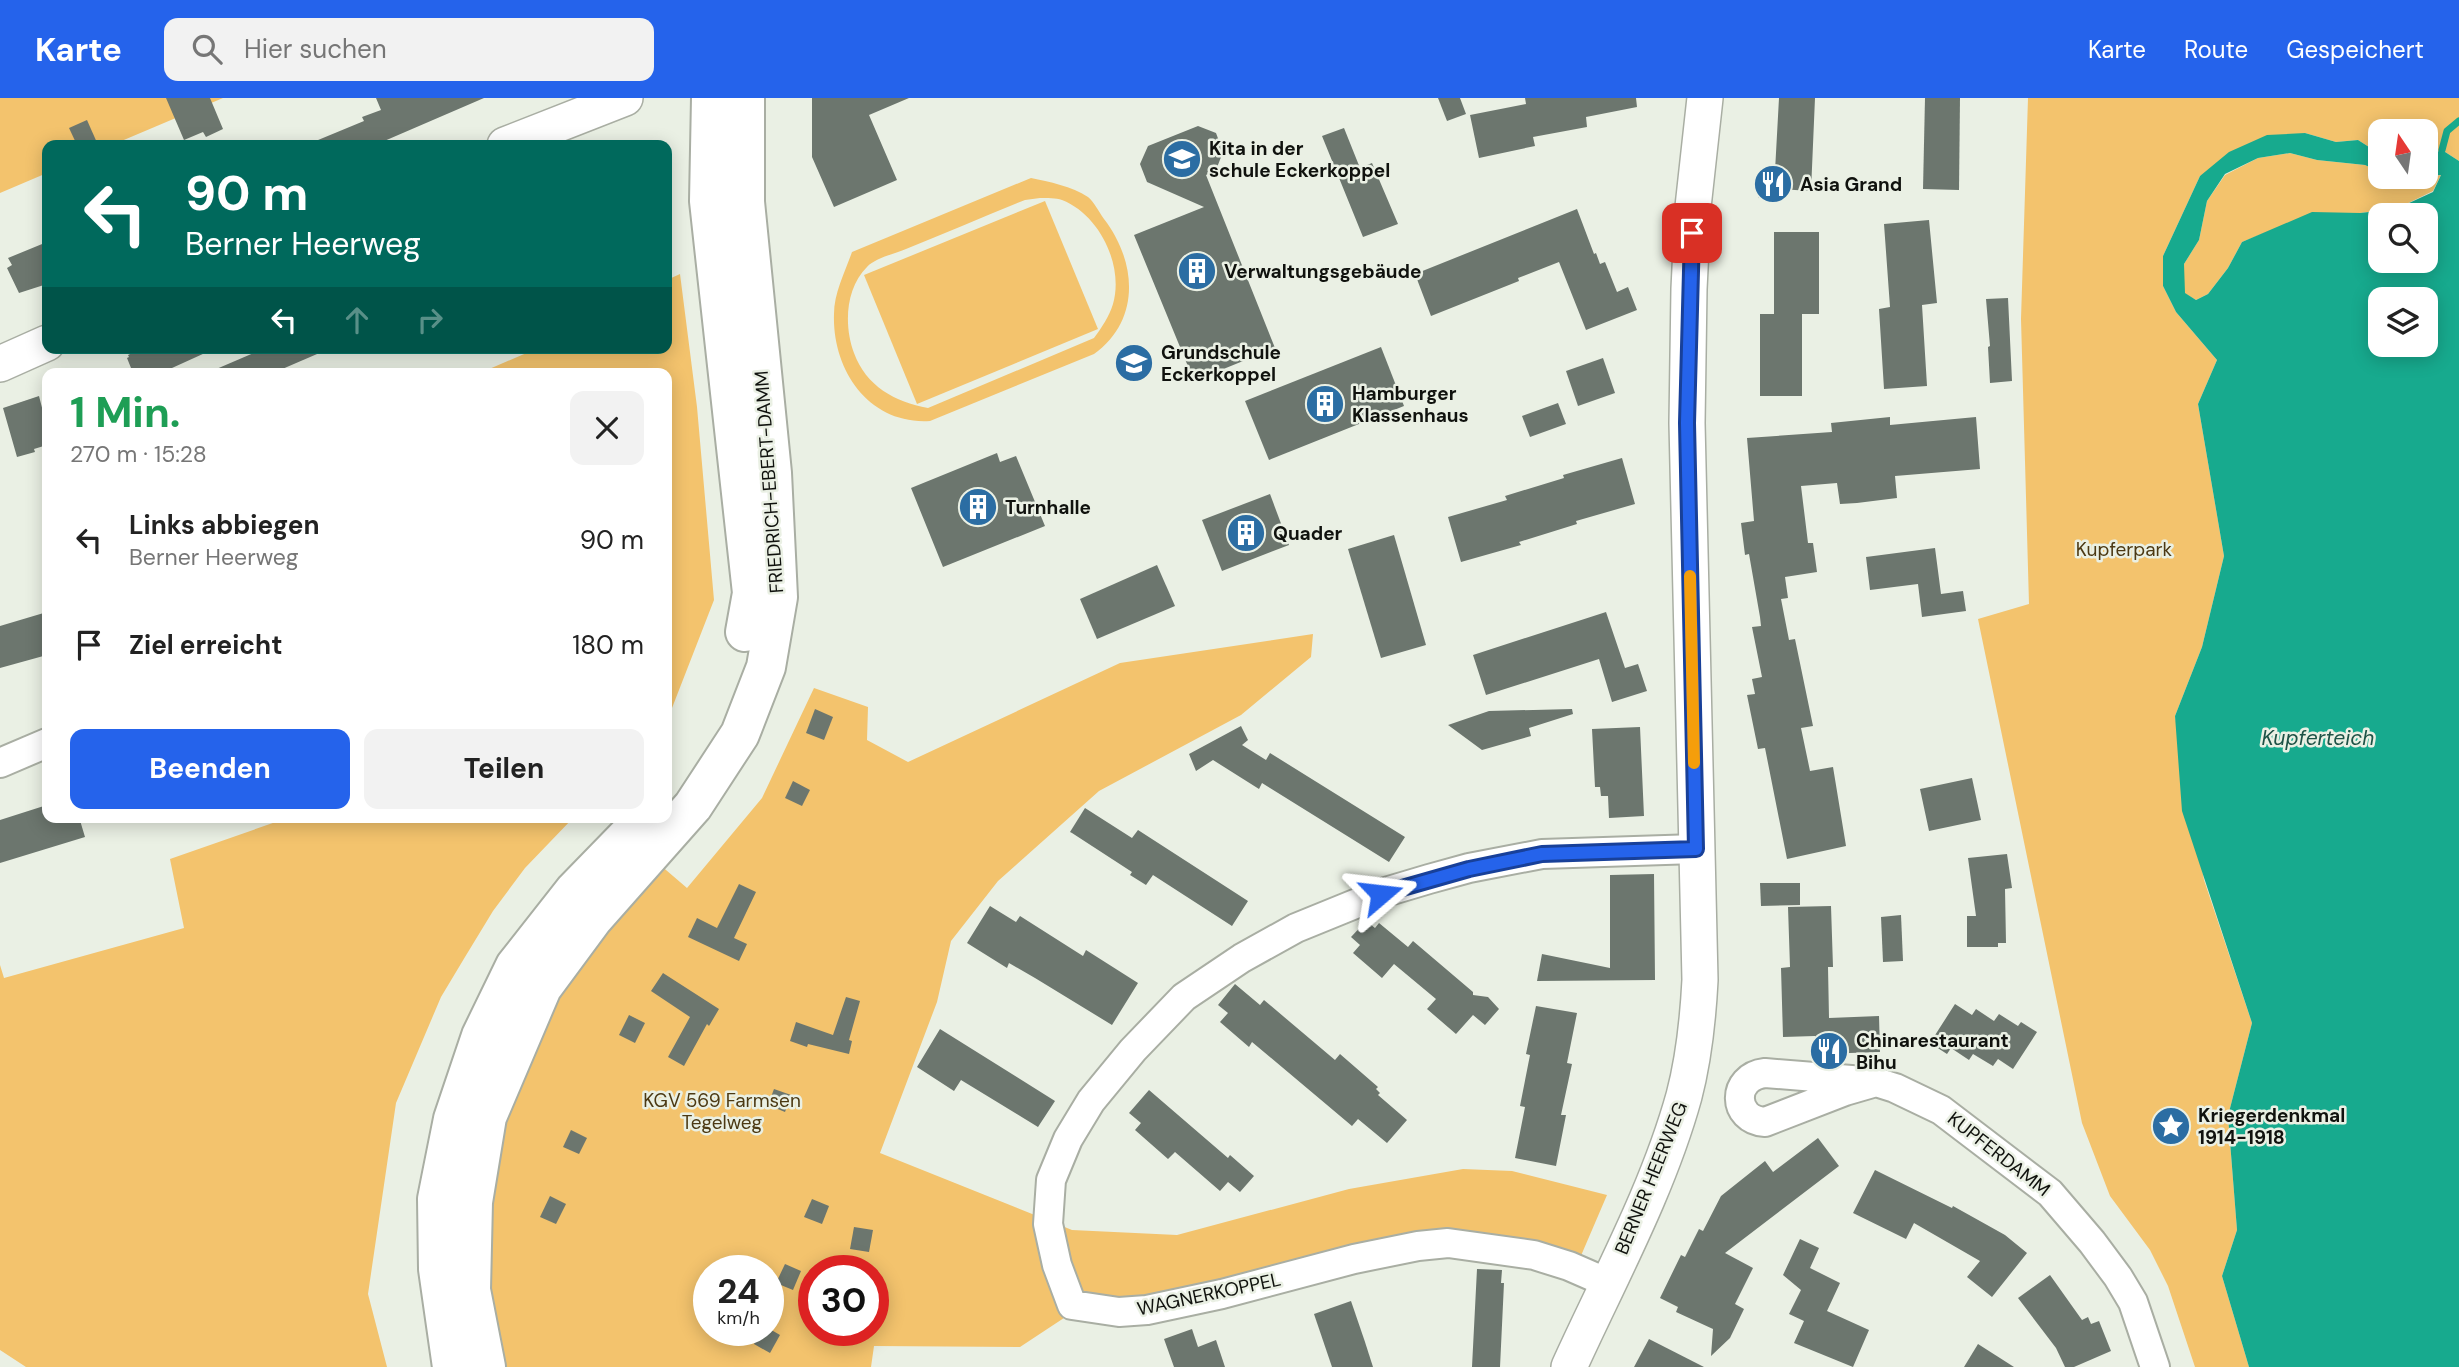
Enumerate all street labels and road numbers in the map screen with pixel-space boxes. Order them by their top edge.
street label: FRIEDRICH-EBERT-DAMM [749,370,789,594]
street label: BERNER HEERWEG [1609,1098,1693,1258]
street label: KUPFERDAMM [1943,1106,2055,1202]
street label: WAGNERKOPPEL [1135,1267,1283,1321]

